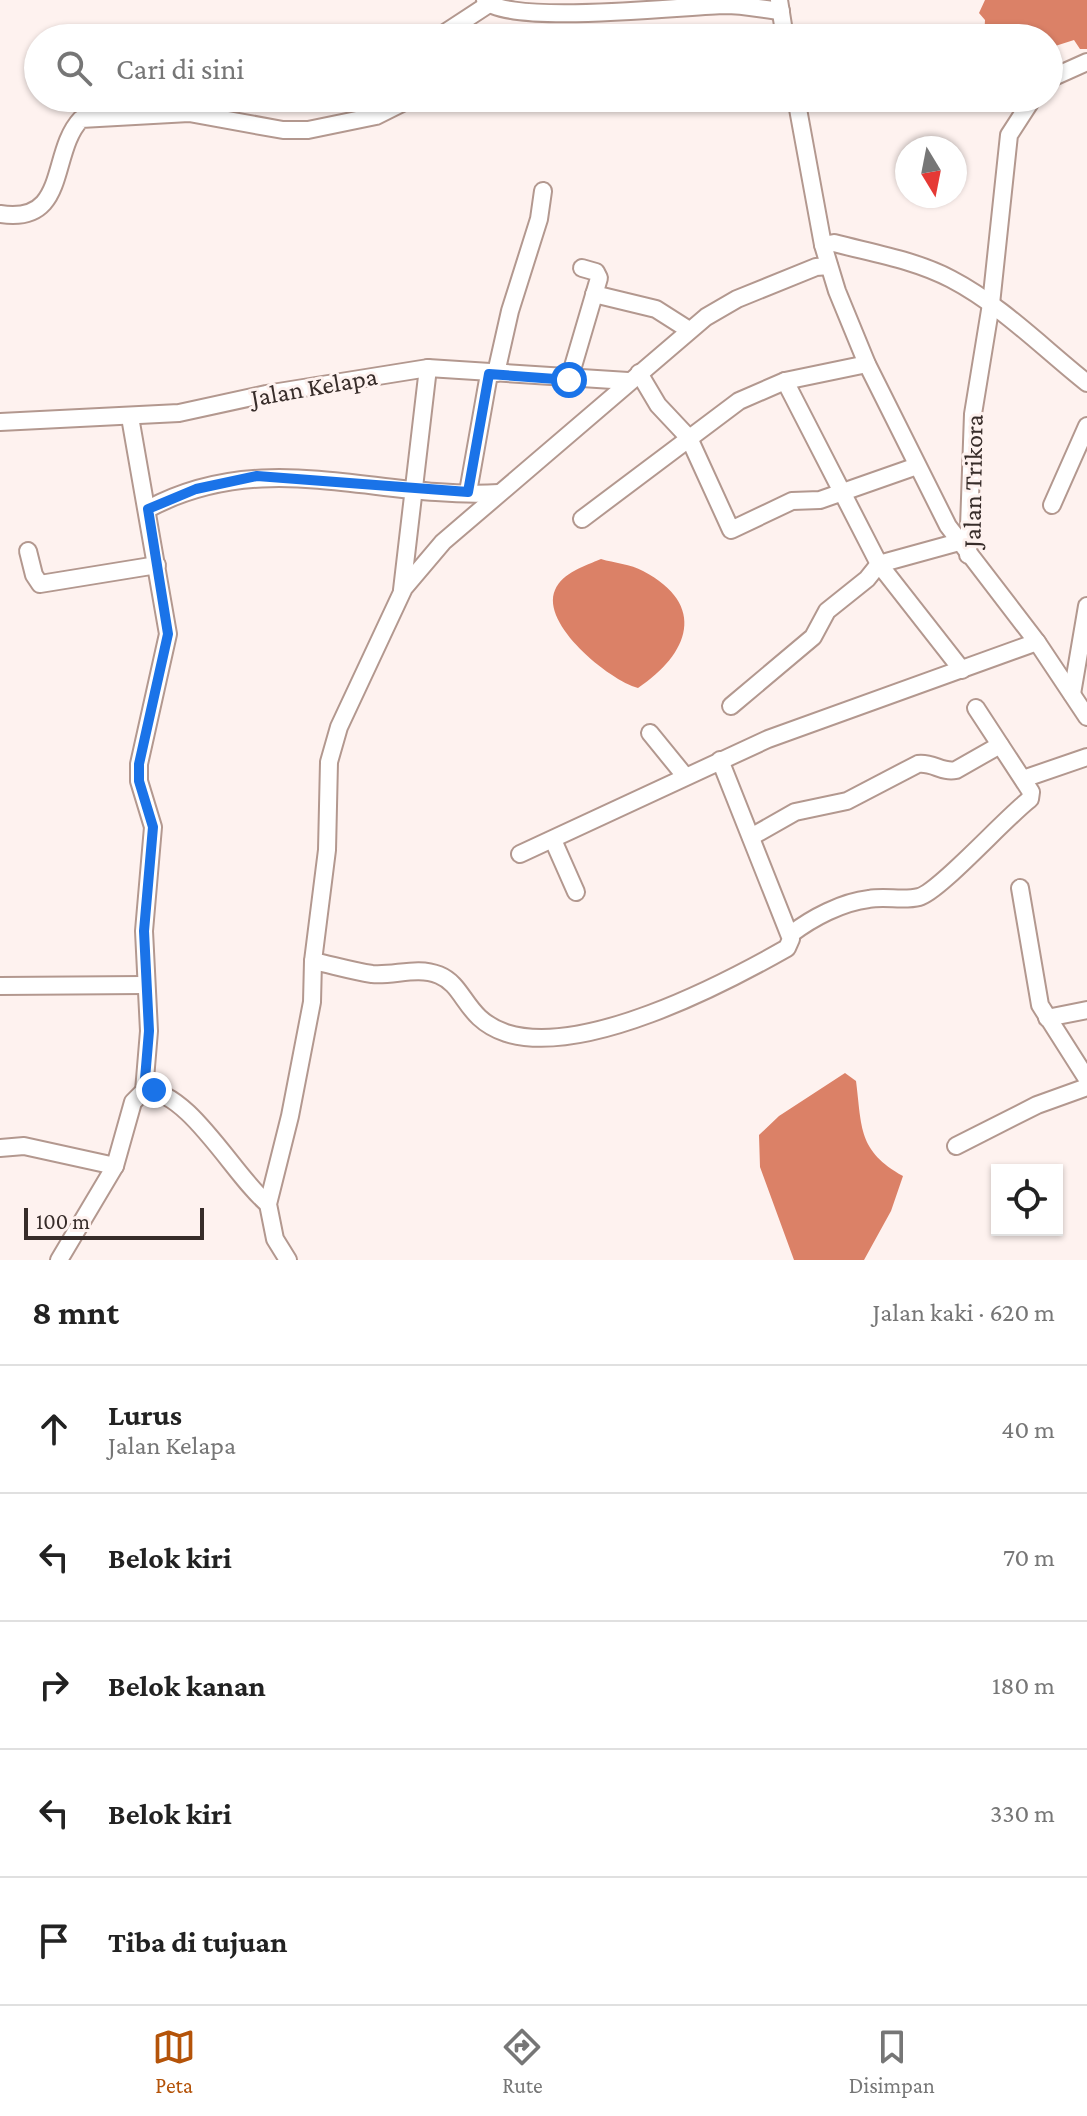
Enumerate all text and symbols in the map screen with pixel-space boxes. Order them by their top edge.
search box [24,24,1063,112]
icon: search [52,46,96,90]
text: Cari di sini [116,52,244,85]
north arrow [895,136,967,208]
street label: Jalan Kelapa [246,362,380,413]
route start [551,362,587,398]
street label: Jalan Trikora [957,414,989,550]
route end [136,1072,172,1108]
map controls [991,1164,1063,1236]
button: locate [991,1164,1063,1236]
scale bar [24,1204,204,1240]
text: 100 m [36,1209,90,1234]
text: 8 mnt [32,1294,119,1331]
text: Jalan kaki · 620 m [872,1298,1055,1327]
text: Lurus [108,1398,182,1431]
icon: ahead [32,1407,76,1451]
text: 40 m [1001,1415,1055,1444]
text: Jalan Kelapa [108,1431,236,1460]
icon: left [32,1535,76,1579]
text: Belok kiri [108,1541,232,1574]
text: 70 m [1003,1543,1055,1572]
icon: right [32,1663,76,1707]
text: Belok kanan [108,1669,266,1702]
text: 180 m [992,1671,1055,1700]
icon: left [32,1791,76,1835]
text: Belok kiri [108,1797,232,1830]
text: 330 m [990,1799,1055,1828]
icon: arrive [32,1919,76,1963]
text: Tiba di tujuan [108,1925,287,1958]
tab: Peta [152,2025,196,2098]
tab: Rute [500,2025,544,2098]
tab: Disimpan [849,2025,935,2098]

